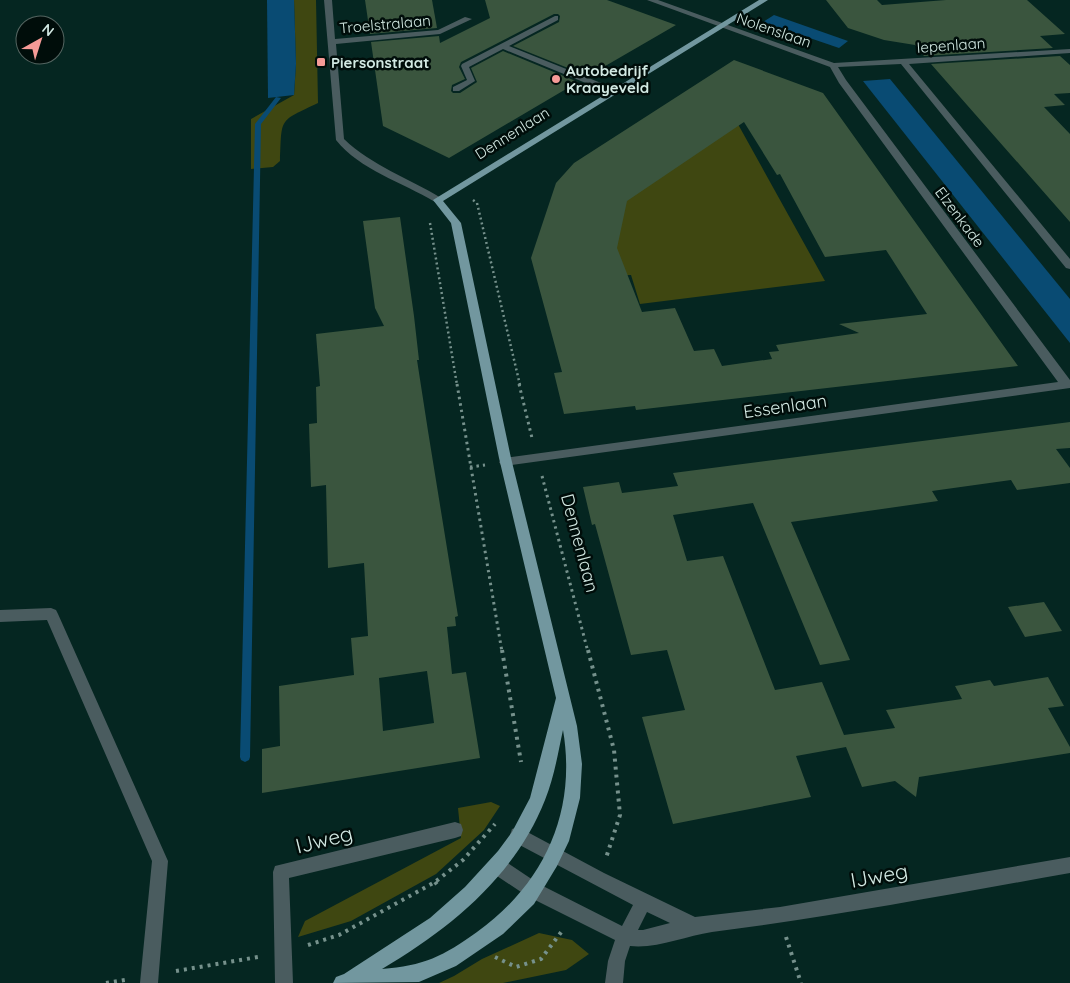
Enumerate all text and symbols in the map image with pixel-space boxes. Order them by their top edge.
street label: Nolenslaan [734,8,814,52]
street label: Troelstralaan [338,11,432,37]
north arrow [15,15,65,65]
text: N [39,20,58,40]
street label: Iepenlaan [916,33,986,57]
place label: Piersonstraat [331,53,429,72]
marker: Piersonstraat [315,56,327,68]
place label: Autobedrijf Kraayeveld [566,61,649,97]
marker: Autobedrijf Kraayeveld [550,73,562,85]
street label: Dennenlaan [471,103,553,163]
street label: Elzenkade [931,183,989,251]
street label: Essenlaan [742,389,828,423]
street label: Dennenlaan [556,491,604,595]
street label: IJweg [293,819,355,859]
street label: IJweg [848,857,910,893]

